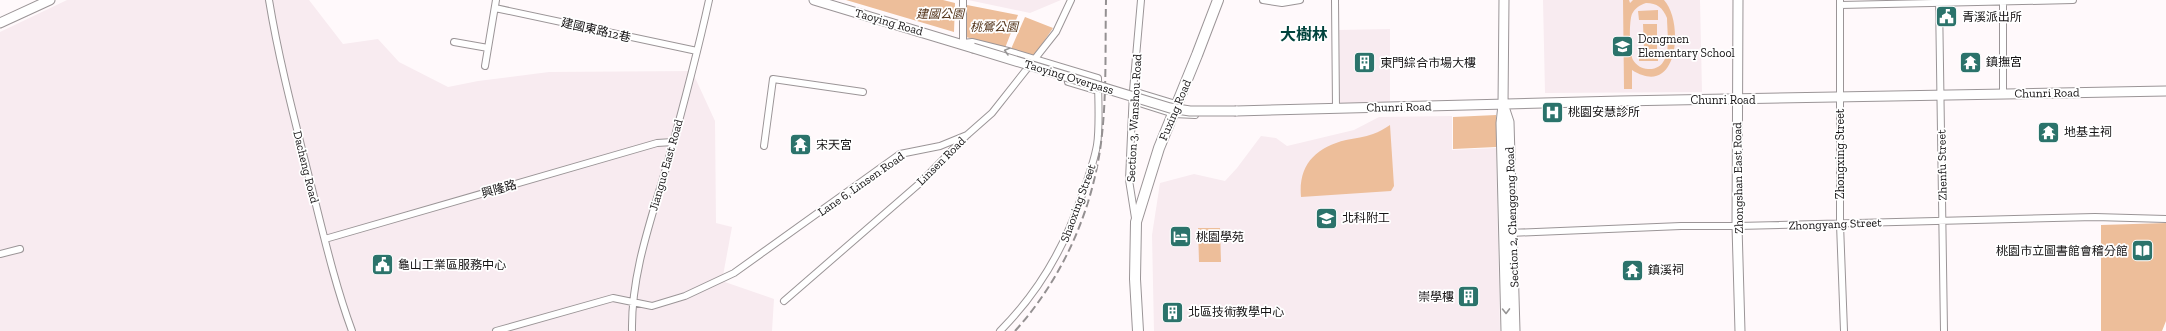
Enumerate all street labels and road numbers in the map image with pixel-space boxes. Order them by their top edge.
street label: Taoying Road [853,6,925,39]
street label: 建國東路12巷 [560,15,632,45]
street label: Section 3, Wanshou Road [1124,53,1144,183]
street label: Taoying Overpass [1023,57,1115,97]
street label: Fuxing Road [1156,77,1194,143]
street label: Chunri Road [2014,85,2080,101]
street label: Chunri Road [1690,93,1756,107]
street label: Chunri Road [1366,99,1432,115]
street label: Zhongxing Street [1833,108,1847,199]
street label: Jianguo East Road [646,117,686,212]
street label: Zhongshan East Road [1730,122,1746,234]
street label: Dacheng Road [290,129,322,205]
street label: Zhenfu Street [1934,129,1950,201]
street label: Linsen Road [914,133,969,188]
street label: Section 2, Chenggong Road [1503,146,1521,288]
street label: Lane 6, Linsen Road [815,149,907,219]
street label: Shaoxing Street [1057,161,1099,244]
street label: 興隆路 [480,177,518,201]
street label: Zhongyang Street [1788,215,1882,233]

